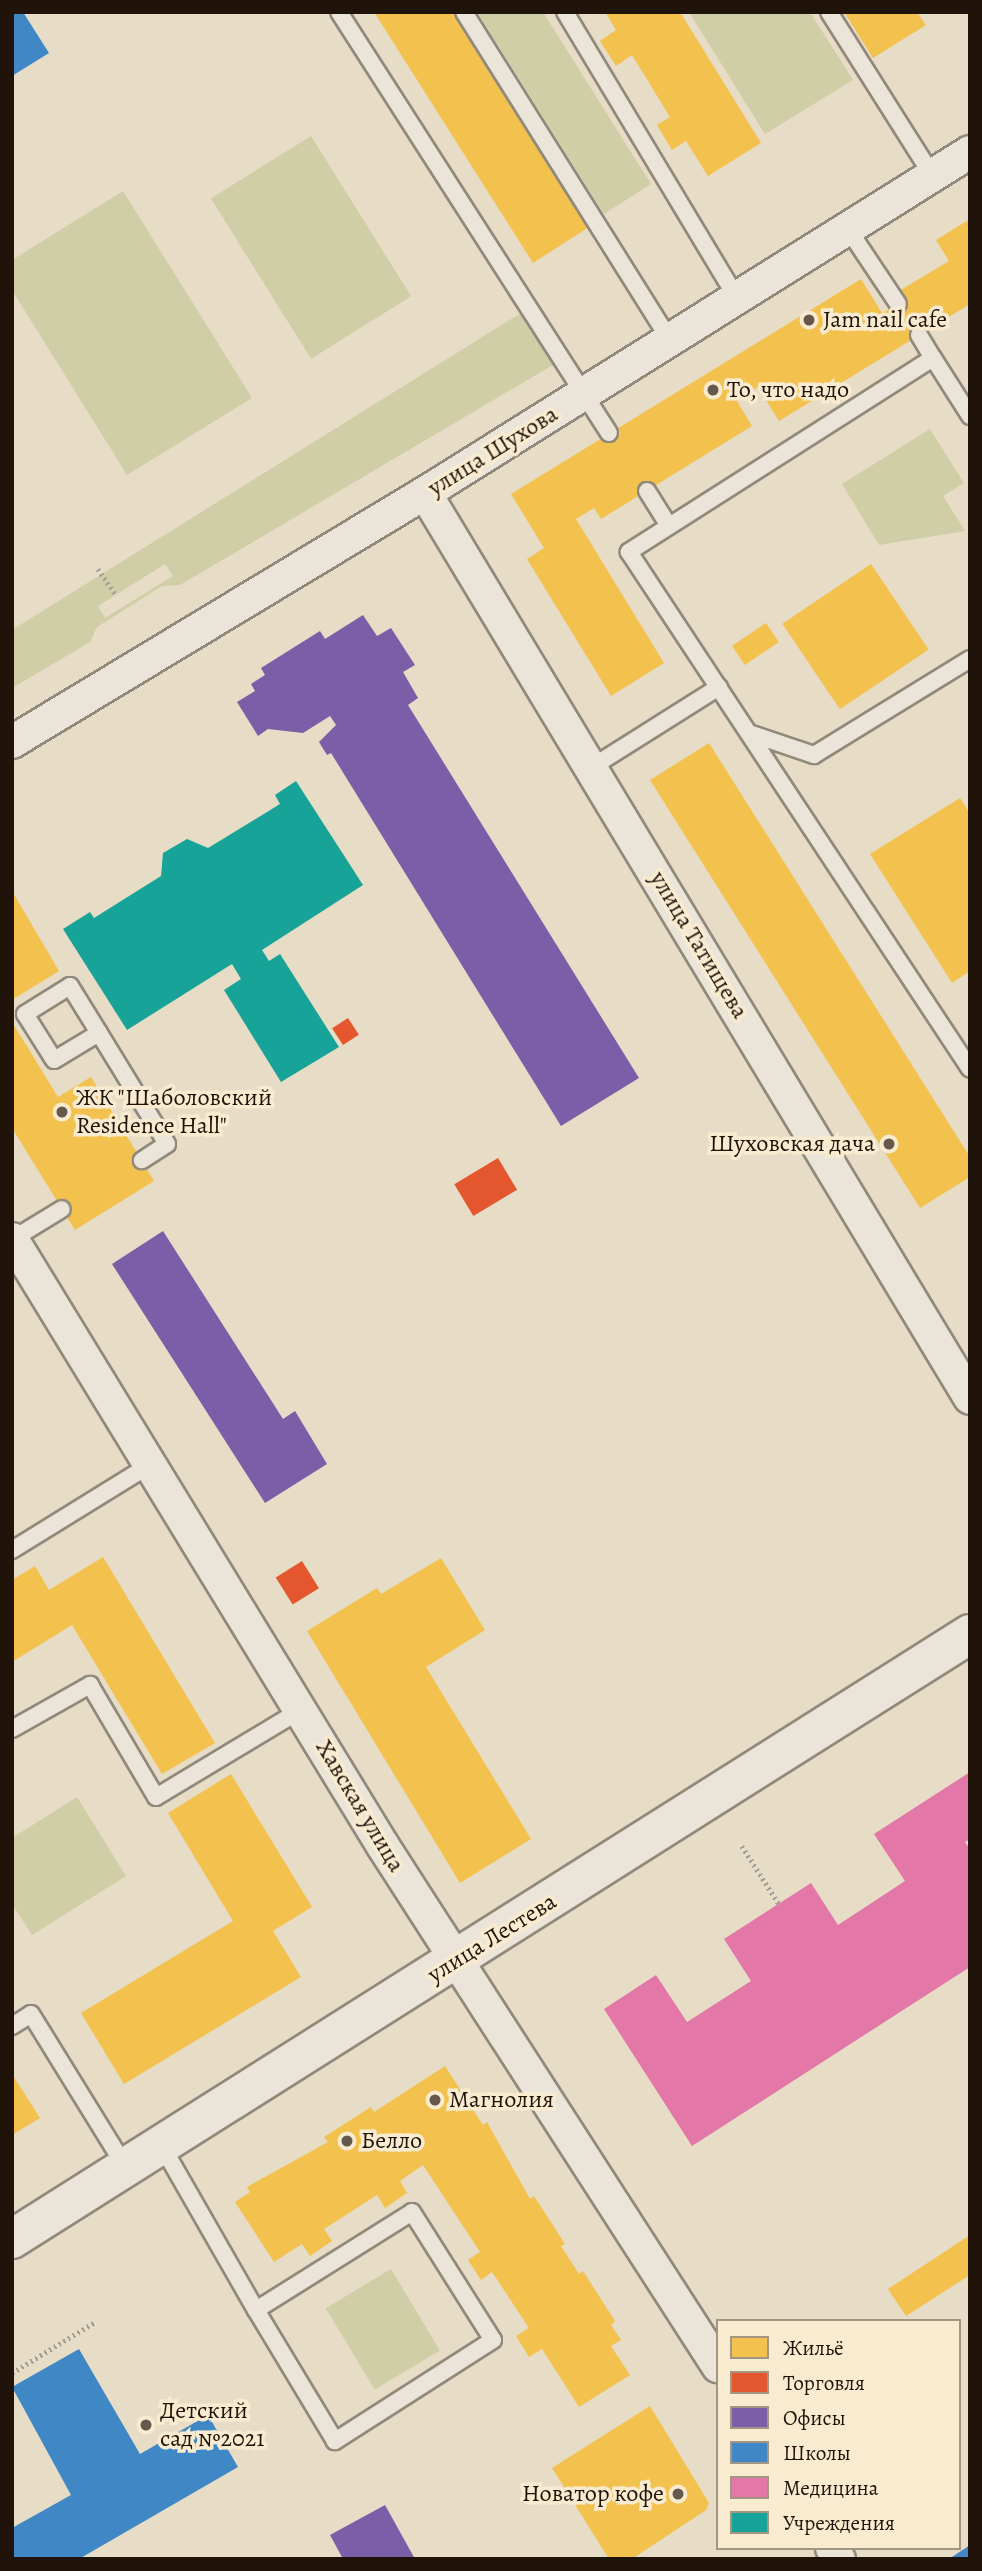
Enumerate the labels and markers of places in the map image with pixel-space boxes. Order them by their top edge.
place label: Jam nail cafe [823,306,947,334]
marker: Jam nail cafe [801,312,817,328]
place label: То, что надо [727,376,850,404]
marker: То, что надо [705,382,721,398]
place label: ЖК "Шаболовский Residence Hall" [76,1084,272,1140]
marker: ЖК "Шаболовский Residence Hall" [54,1104,70,1120]
place label: Шуховская дача [709,1130,875,1158]
marker: Шуховская дача [881,1136,897,1152]
place label: Магнолия [449,2086,554,2114]
marker: Магнолия [427,2092,443,2108]
place label: Белло [361,2127,422,2155]
marker: Белло [339,2133,355,2149]
place label: Детский сад №2021 [160,2397,264,2453]
marker: Детский сад №2021 [138,2417,154,2433]
place label: Новатор кофе [522,2480,664,2508]
marker: Новатор кофе [670,2486,686,2502]

